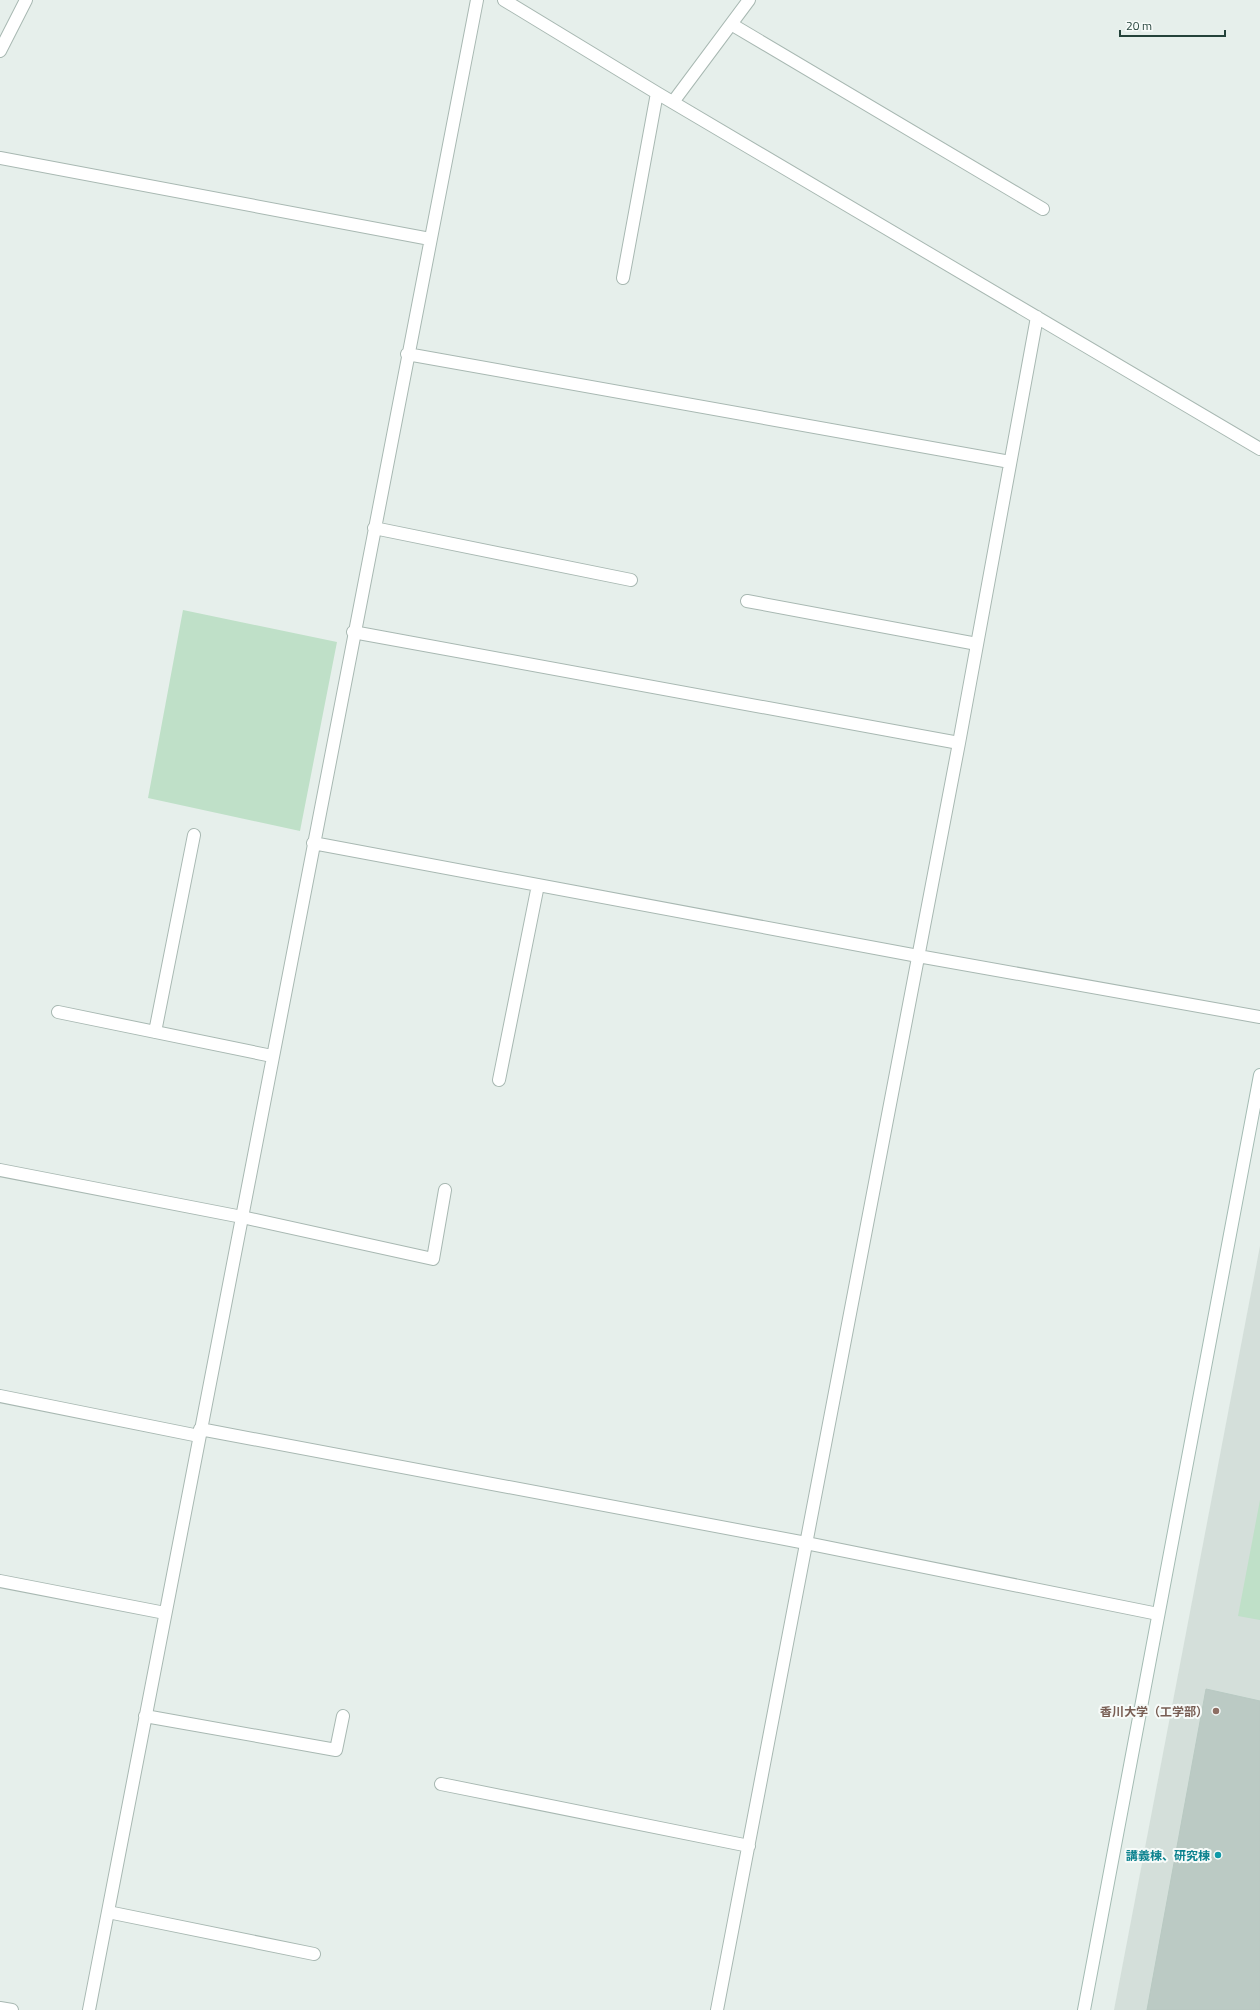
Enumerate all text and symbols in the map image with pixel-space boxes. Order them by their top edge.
scale bar [1120,12,1225,38]
text: 20 m [1126,16,1152,35]
place label: 香川大学（工学部） [1100,1702,1208,1721]
marker: 香川大学（工学部） [1211,1706,1221,1716]
place label: 講義棟、研究棟 [1126,1846,1210,1865]
marker: 講義棟、研究棟 [1213,1850,1223,1860]

